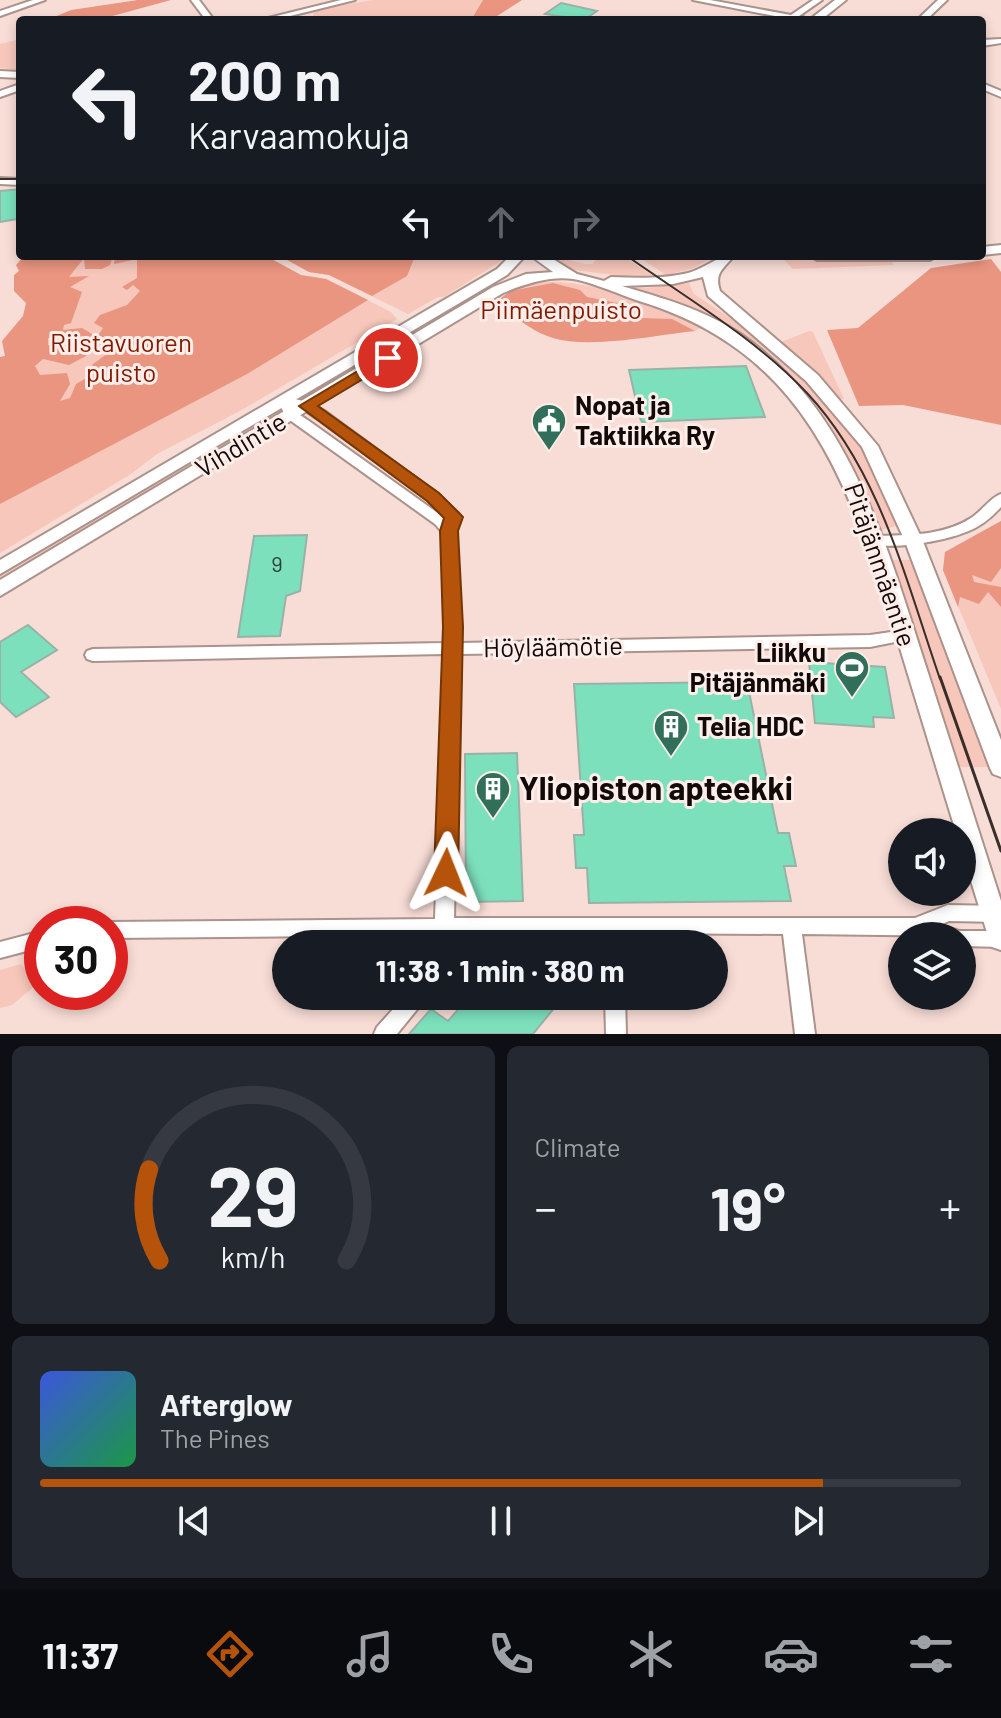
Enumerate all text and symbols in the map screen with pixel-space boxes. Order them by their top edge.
text: 200 m [188,45,341,112]
icon: left [56,48,160,152]
text: Karvaamokuja [188,113,410,156]
icon: left [395,200,439,244]
icon: ahead [479,200,523,244]
icon: right [563,200,607,244]
park label: Piimäenpuisto [480,293,642,324]
pin [354,324,422,392]
park label: Riistavuoren puisto [50,326,192,387]
icon: arrive [366,336,410,380]
place label: Nopat ja Taktiikka Ry [575,389,715,450]
public building icon: Nopat ja Taktiikka Ry [530,402,568,452]
street label: Vihdintie [189,405,291,483]
street label: Pitäjänmäentie [839,479,924,650]
house number: 9 [271,550,283,576]
street label: Höyläämötie [483,629,623,662]
place label: Liikku Pitäjänmäki [690,636,826,697]
sports icon: Liikku Pitäjänmäki [833,649,871,699]
building icon: Telia HDC [652,708,690,758]
place label: Telia HDC [697,710,804,741]
place label: Yliopiston apteekki [519,768,793,806]
building icon: Yliopiston apteekki [474,770,512,820]
map controls [888,818,976,1010]
button: sound [888,818,976,906]
position arrow [404,831,488,915]
speed limit sign: 30 [24,906,128,1010]
button: layers [888,922,976,1010]
text: 11:38 · 1 min · 380 m [375,952,625,988]
text: Climate [535,1131,621,1162]
text: 29 [208,1144,299,1244]
text: 19° [710,1171,786,1243]
text: − [535,1180,557,1233]
text: + [939,1180,961,1233]
text: km/h [221,1239,286,1274]
text: Afterglow [160,1386,293,1422]
text: The Pines [160,1422,270,1453]
icon: previous [172,1499,216,1543]
icon: pause [479,1499,523,1543]
icon: next [786,1499,830,1543]
icon: directions [202,1626,258,1682]
icon: music [342,1626,398,1682]
icon: phone [483,1626,539,1682]
icon: climate [623,1626,679,1682]
icon: car [763,1626,819,1682]
icon: filters [903,1626,959,1682]
text: 11:37 [42,1633,118,1676]

